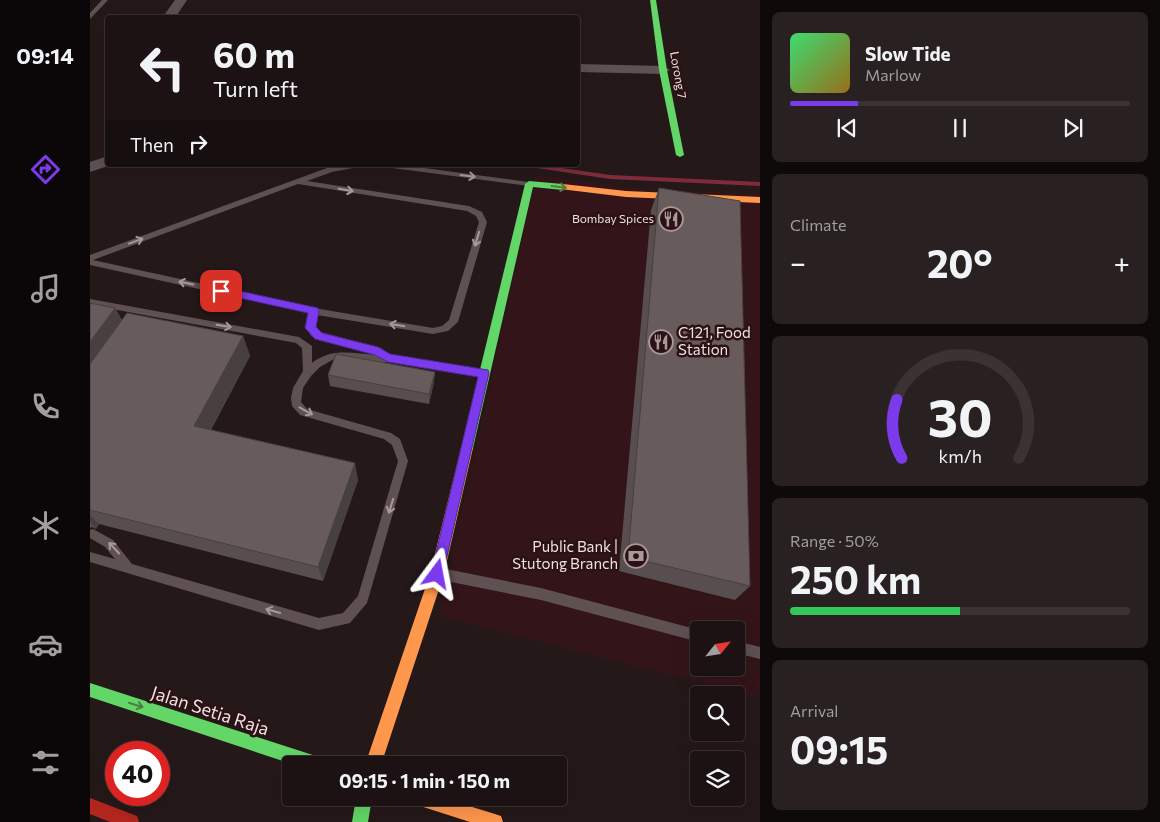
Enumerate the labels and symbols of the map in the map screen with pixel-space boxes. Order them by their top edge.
street label: Lorong 7 [668,50,690,100]
one-way arrow [459,171,475,181]
one-way arrow [550,182,566,192]
one-way arrow [338,185,354,195]
restaurant icon: Bombay Spices [658,206,684,232]
place label: Bombay Spices [572,211,654,225]
one-way arrow [472,231,482,247]
one-way arrow [128,236,143,245]
pin [200,270,242,312]
one-way arrow [178,278,194,287]
one-way arrow [389,320,405,330]
one-way arrow [216,322,232,332]
place label: C121, Food Station [678,323,751,358]
restaurant icon: C121, Food Station [648,329,674,355]
one-way arrow [299,406,313,416]
one-way arrow [386,497,396,513]
place label: Public Bank | Stutong Branch [512,537,618,572]
one-way arrow [108,541,120,554]
bank icon: Public Bank | Stutong Branch [623,543,649,569]
position arrow [410,547,462,599]
one-way arrow [265,605,281,615]
north arrow [690,621,745,676]
street label: Jalan Setia Raja [149,681,272,739]
one-way arrow [128,701,144,710]
speed limit sign: 40 [105,741,170,806]

